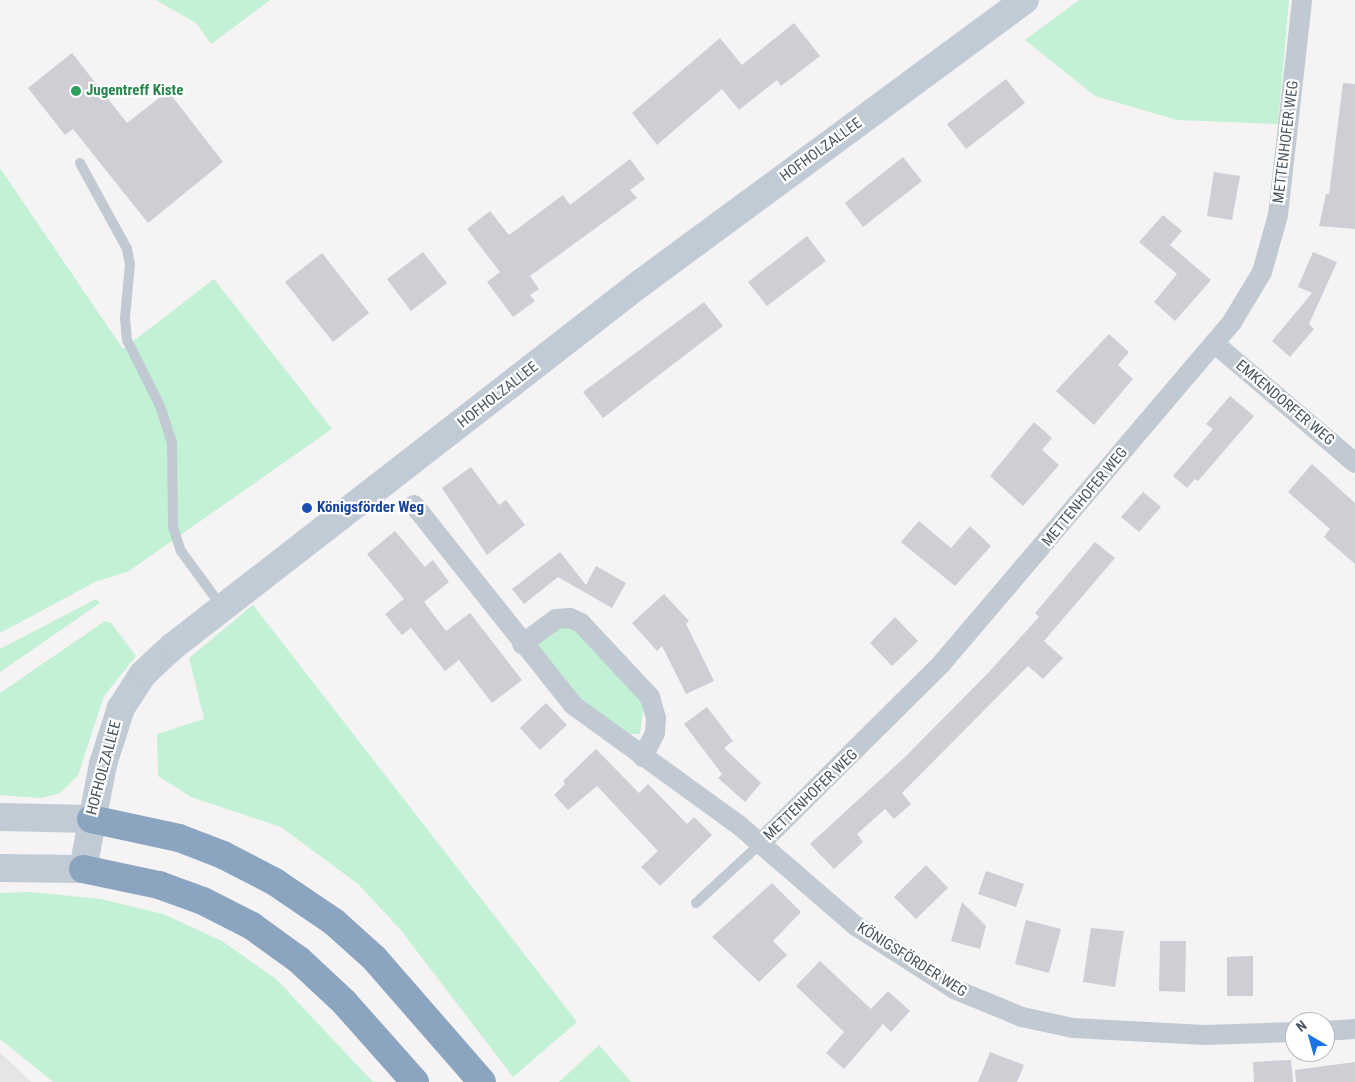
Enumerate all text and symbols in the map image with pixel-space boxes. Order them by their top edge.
street label: METTENHOFER WEG [1270,80,1302,204]
place label: Jugentreff Kiste [86,82,183,100]
marker: Jugentreff Kiste [70,85,82,97]
street label: HOFHOLZALLEE [777,114,865,186]
street label: EMKENDORFER WEG [1232,357,1338,449]
street label: HOFHOLZALLEE [454,358,542,432]
street label: METTENHOFER WEG [1038,444,1132,550]
place label: Königsförder Weg [317,499,424,517]
marker: Königsförder Weg [301,502,313,514]
street label: HOFHOLZALLEE [83,719,125,817]
street label: METTENHOFER WEG [760,746,862,844]
street label: KÖNIGSFÖRDER WEG [854,919,970,1001]
north arrow [1285,1012,1335,1062]
text: N [1293,1017,1310,1035]

